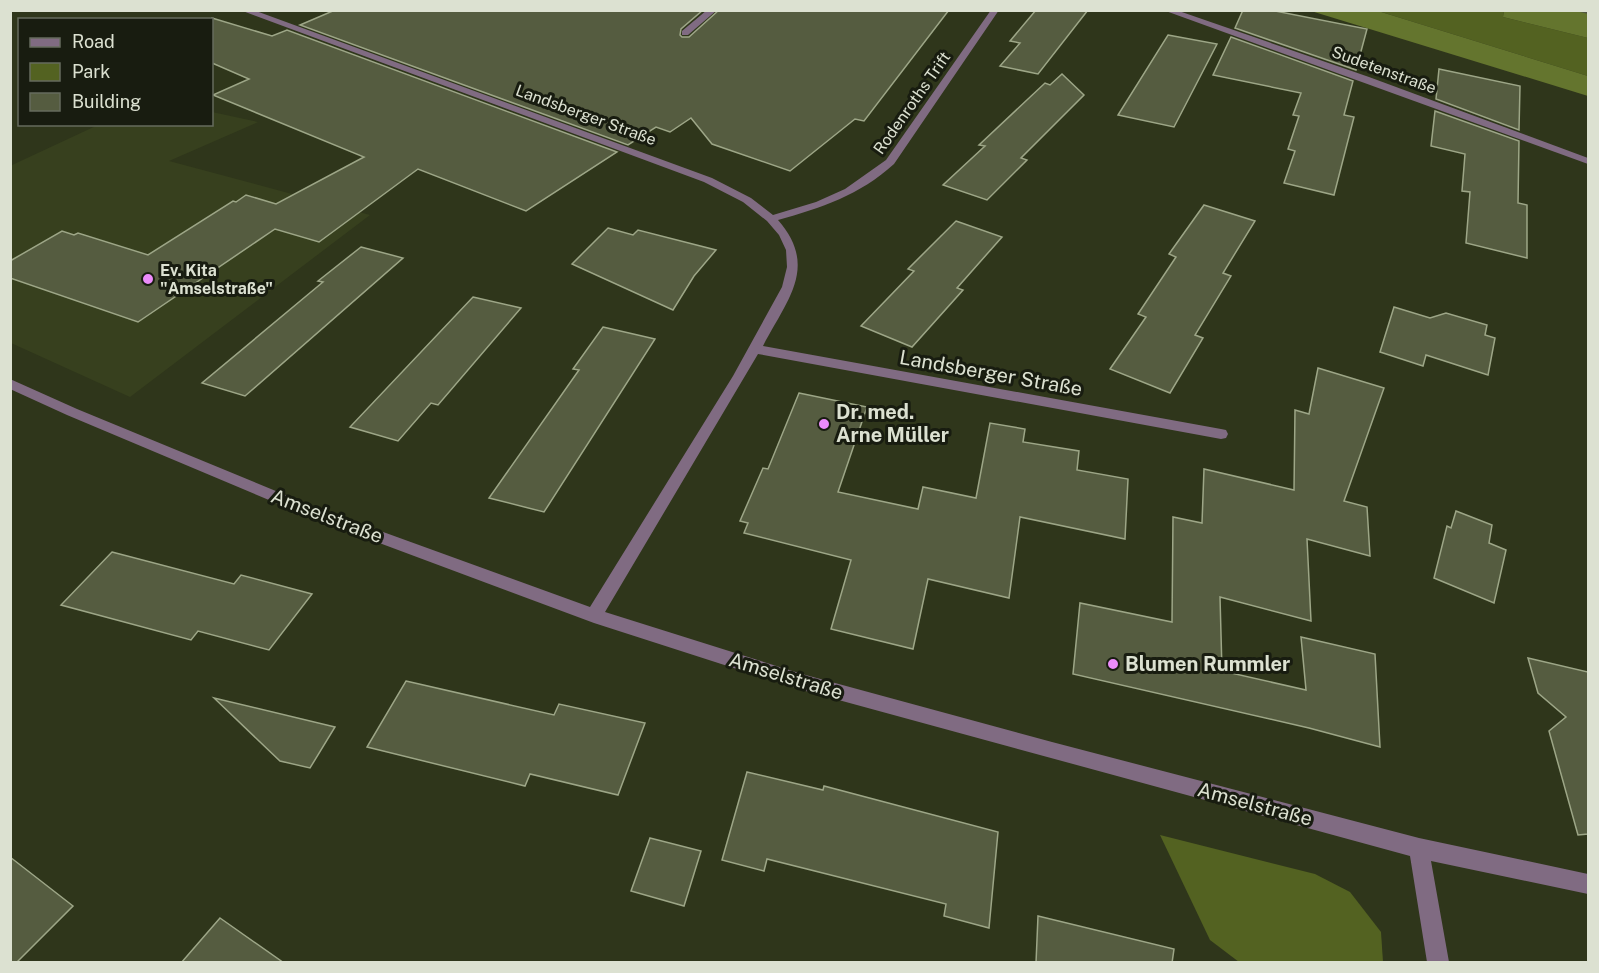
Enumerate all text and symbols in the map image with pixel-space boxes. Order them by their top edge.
legend [18,18,213,126]
text: Road [72,31,115,52]
street label: Sudetenstraße [1329,42,1439,98]
street label: Rodenroths Trift [870,48,954,158]
text: Park [72,61,110,82]
street label: Landsberger Straße [513,81,659,149]
text: Building [72,91,141,112]
place label: Ev. Kita "Amselstraße" [160,261,273,298]
marker: Ev. Kita "Amselstraße" [141,272,155,286]
street label: Landsberger Straße [898,345,1084,401]
place label: Dr. med. Arne Müller [836,400,949,447]
marker: Dr. med. Arne Müller [817,417,831,431]
street label: Amselstraße [268,484,386,548]
street label: Amselstraße [726,647,846,705]
place label: Blumen Rummler [1125,652,1290,676]
marker: Blumen Rummler [1106,657,1120,671]
street label: Amselstraße [1195,777,1315,831]

